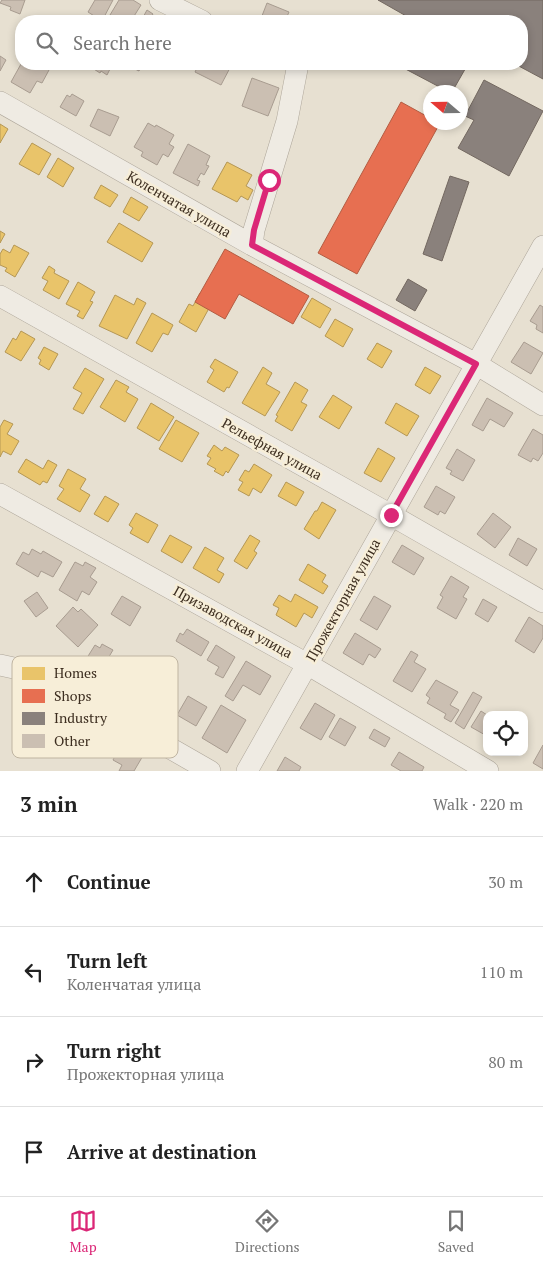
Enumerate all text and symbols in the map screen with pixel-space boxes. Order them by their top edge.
search box [15,15,528,70]
icon: search [33,29,61,57]
text: Search here [73,30,172,55]
north arrow [423,85,468,130]
street label: Коленчатая улица [124,166,235,241]
route start [258,169,281,192]
street label: Рельефная улица [219,413,326,484]
route end [380,504,403,527]
street label: Прожекторная улица [301,535,384,665]
street label: Призаводская улица [170,581,296,662]
legend [12,656,178,758]
text: Homes [54,663,97,682]
text: Shops [54,686,91,705]
text: Industry [54,708,108,727]
map controls [483,711,528,756]
button: locate [483,711,528,756]
text: Other [54,731,91,750]
text: 3 min [20,790,77,818]
text: Walk · 220 m [433,793,523,815]
icon: ahead [20,868,48,896]
text: Continue [67,869,151,894]
text: 30 m [488,871,523,893]
text: Turn left [67,948,148,973]
icon: left [20,958,48,986]
text: 110 m [480,961,523,983]
text: Коленчатая улица [67,973,201,995]
text: Turn right [67,1038,161,1063]
icon: right [20,1048,48,1076]
text: 80 m [488,1051,523,1073]
text: Прожекторная улица [67,1063,224,1085]
icon: arrive [20,1138,48,1166]
text: Arrive at destination [67,1139,256,1164]
tab: Map [69,1207,97,1256]
tab: Directions [235,1207,300,1256]
tab: Saved [438,1207,474,1256]

